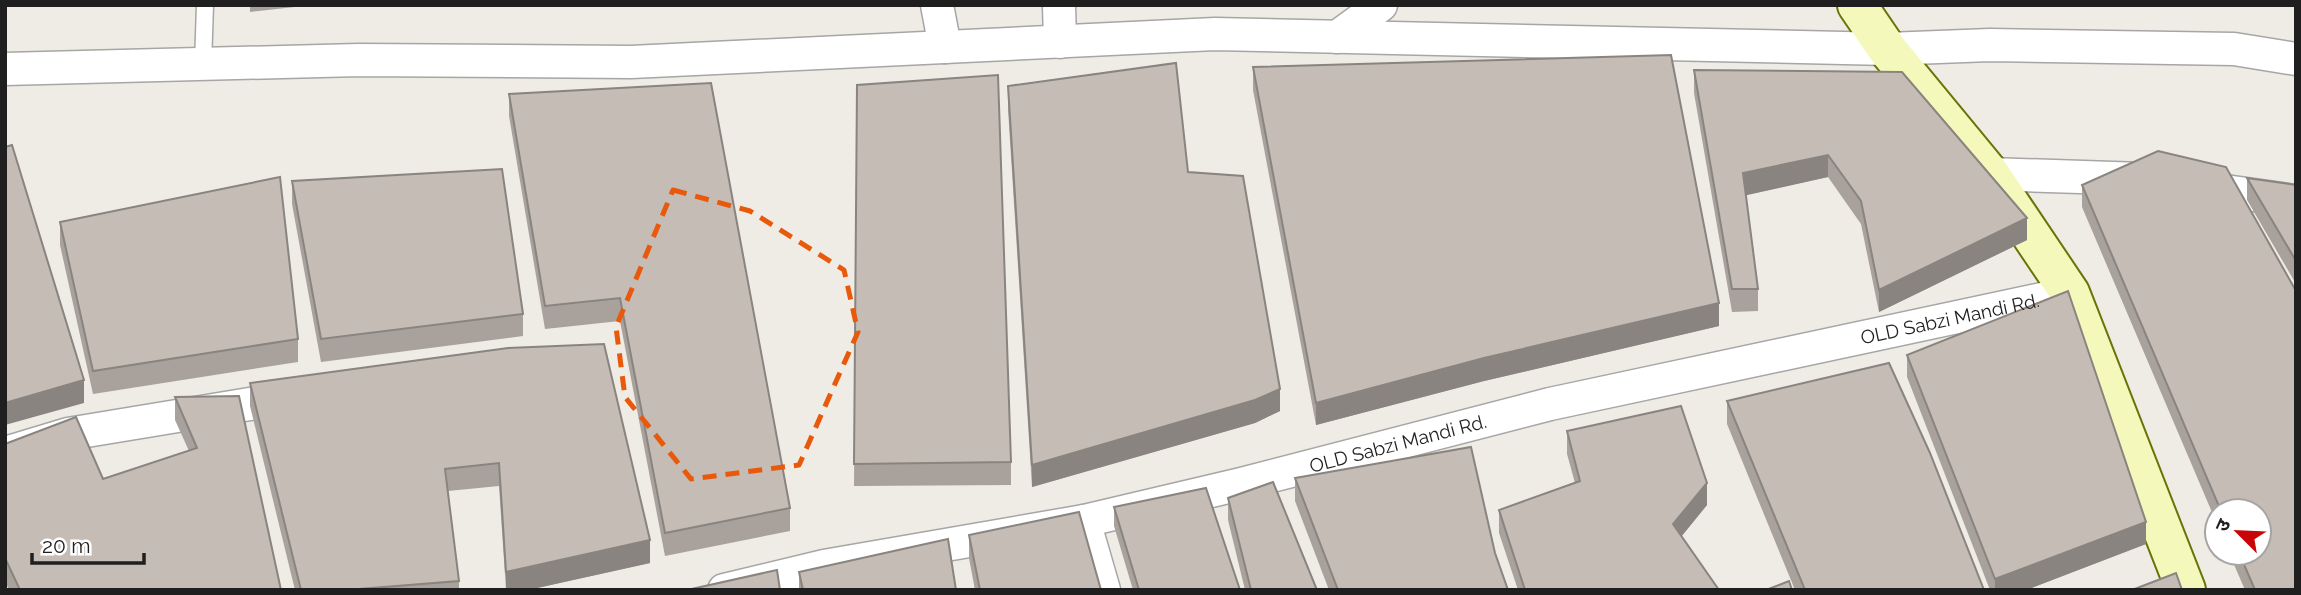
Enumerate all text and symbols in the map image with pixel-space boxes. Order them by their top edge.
street label: OLD Sabzi Mandi Rd. [1858,289,2041,348]
street label: OLD Sabzi Mandi Rd. [1307,410,1489,477]
north arrow [2203,497,2273,567]
text: उ [2210,515,2235,535]
scale bar [32,522,144,566]
text: 20 m [42,533,90,558]

